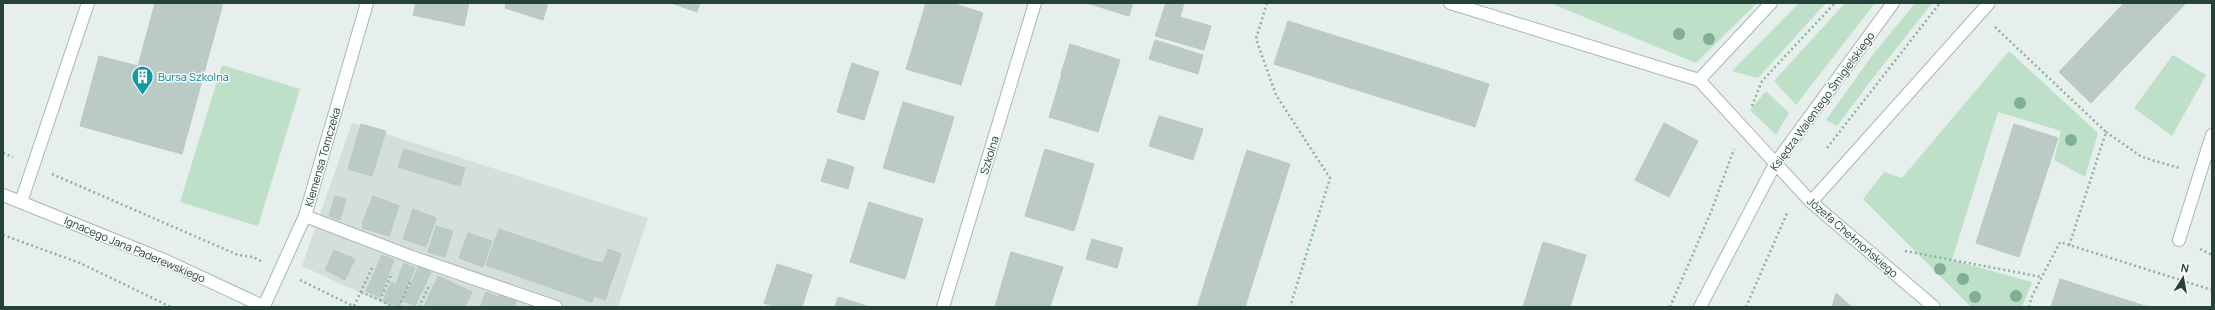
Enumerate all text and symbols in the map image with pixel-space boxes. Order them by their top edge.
street label: Księdza Walentego Śmigielskiego [1766,28,1878,174]
building icon: Bursa Szkolna [130,63,156,96]
place label: Bursa Szkolna [158,69,229,84]
street label: Klemensa Tomczeka [301,106,343,208]
street label: Szkolna [976,134,1002,176]
street label: Józefa Chełmońskiego [1804,193,1902,281]
street label: Ignacego Jana Paderewskiego [62,212,208,286]
north arrow [2163,258,2203,298]
text: N [2180,260,2190,276]

